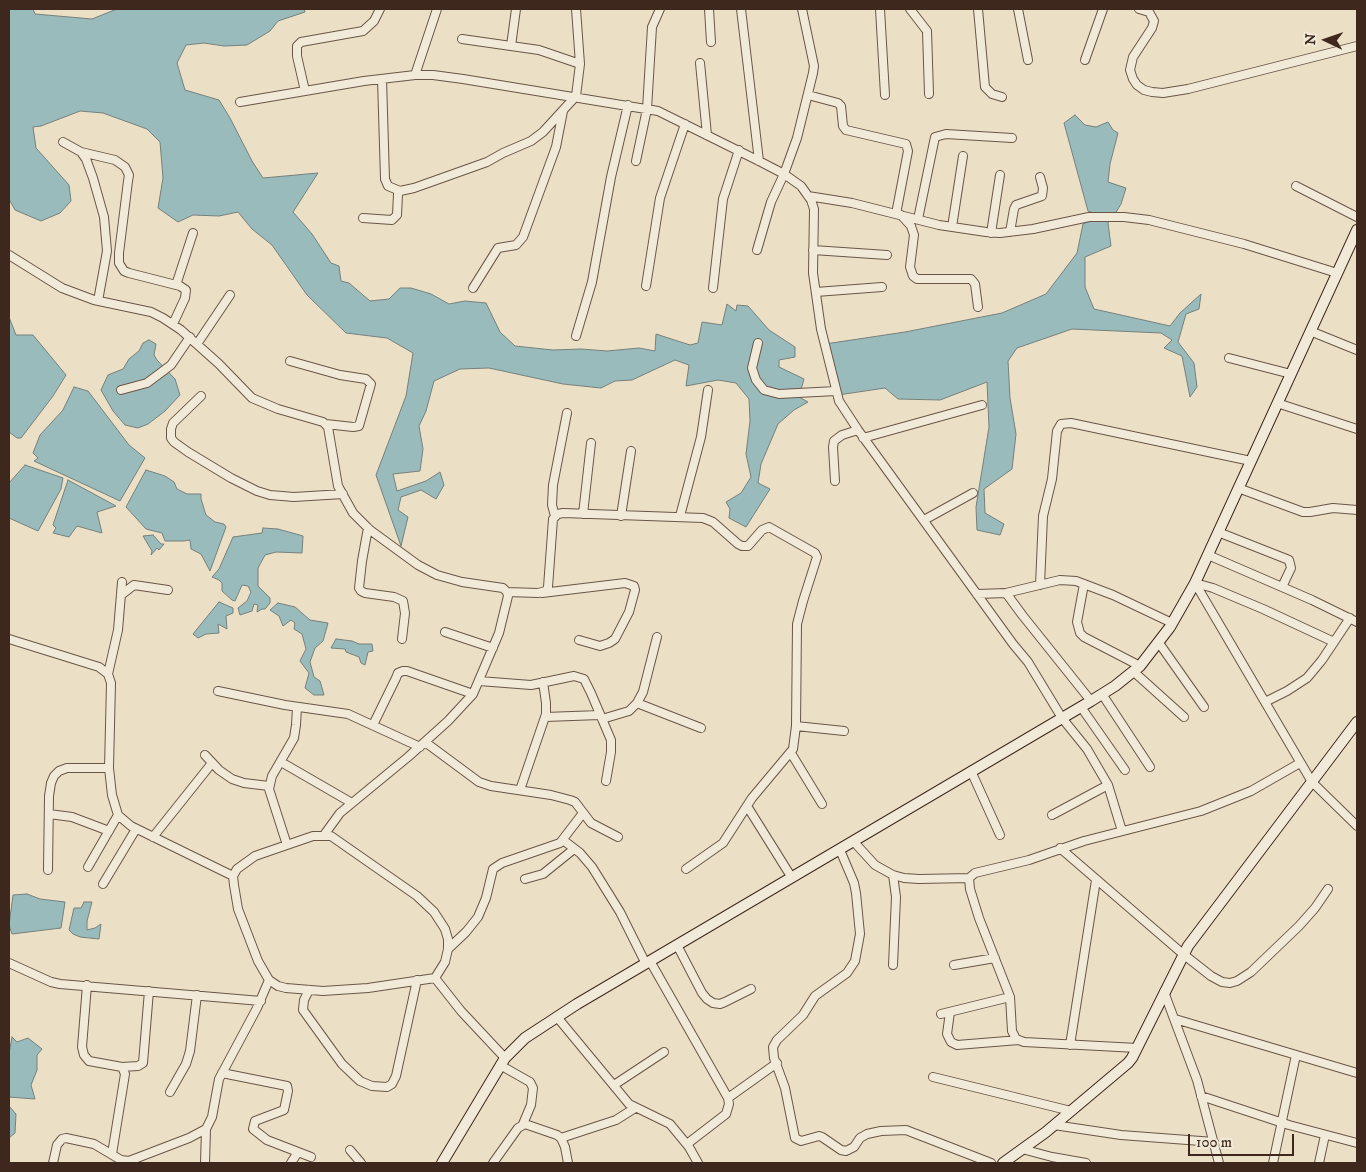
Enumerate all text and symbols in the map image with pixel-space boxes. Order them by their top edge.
north arrow [1301,15,1351,65]
text: N [1302,33,1320,45]
scale bar [1191,1124,1297,1156]
text: 100 m [1196,1133,1232,1152]

